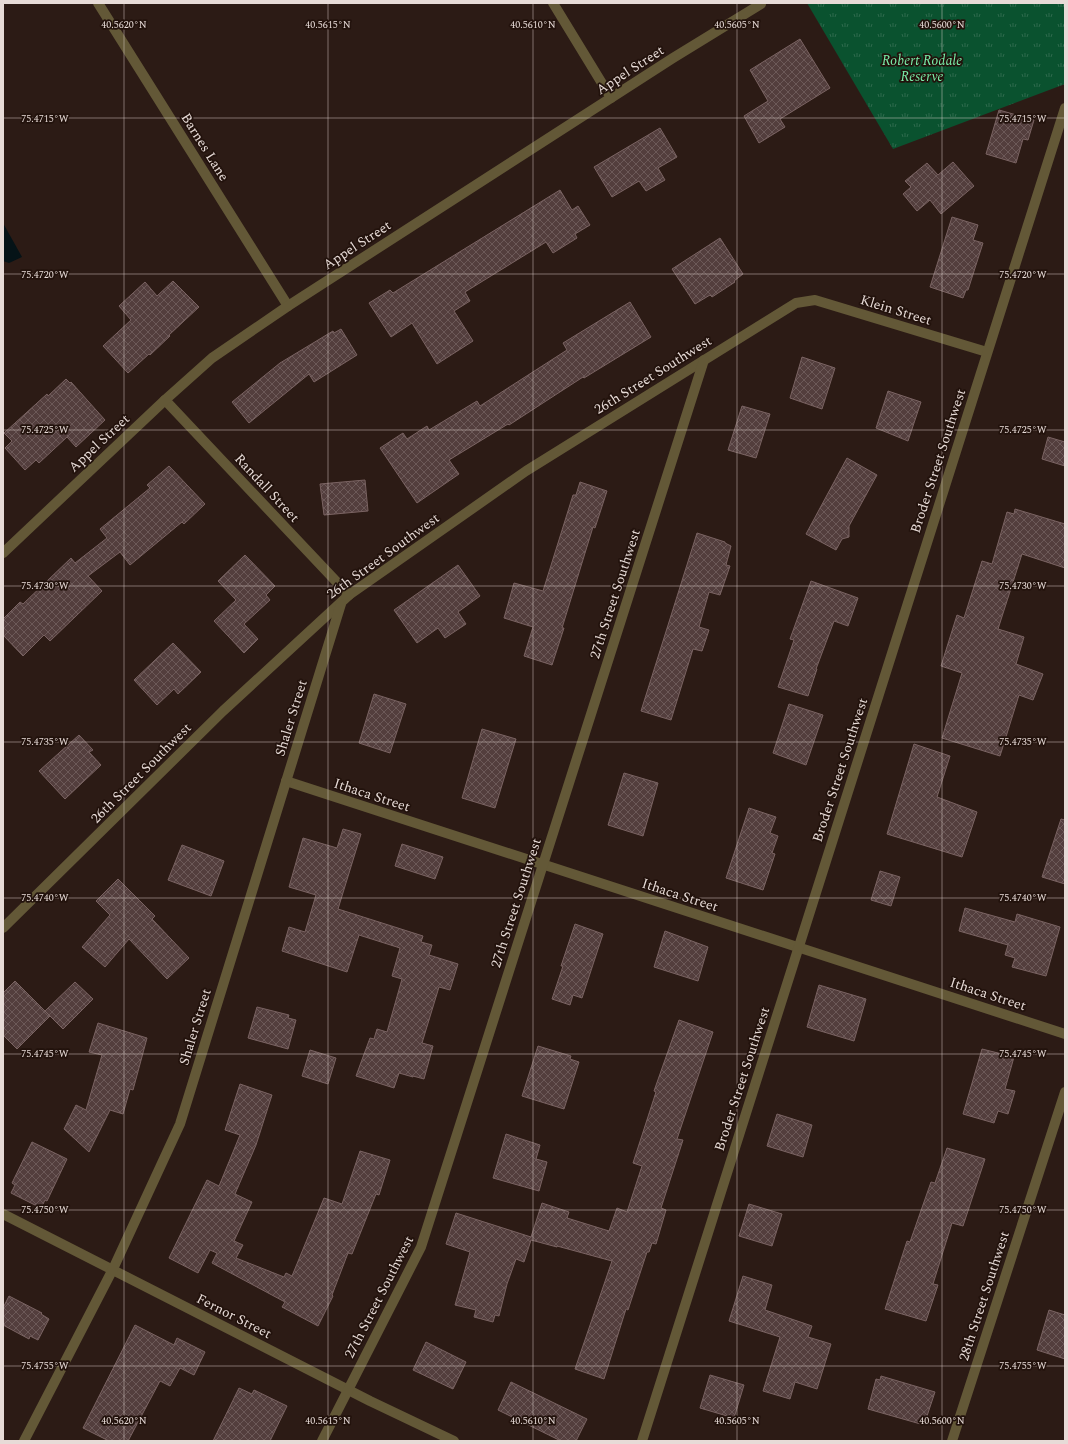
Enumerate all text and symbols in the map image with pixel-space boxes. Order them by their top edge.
text: 40.5620°N [101,17,147,33]
text: 40.5615°N [305,17,351,33]
text: 40.5610°N [510,17,556,33]
text: 40.5605°N [714,17,760,33]
text: 40.5600°N [919,17,965,33]
street label: Appel Street [592,40,668,100]
park label: Robert Rodale Reserve [882,50,962,87]
street label: Barnes Lane [176,109,234,185]
text: 75.4715°W [21,111,69,127]
text: 75.4715°W [999,111,1047,127]
street label: Appel Street [319,215,395,275]
text: 75.4720°W [21,267,69,283]
text: 75.4720°W [999,267,1047,283]
street label: Klein Street [858,289,934,331]
street label: 26th Street Southwest [590,330,716,420]
street label: Broder Street Southwest [905,386,971,536]
street label: Appel Street [63,409,135,477]
text: 75.4725°W [21,422,69,438]
text: 75.4725°W [999,422,1047,438]
street label: Randall Street [229,449,305,527]
street label: 26th Street Southwest [322,508,444,604]
street label: 27th Street Southwest [584,526,646,662]
text: 75.4730°W [21,578,69,594]
text: 75.4730°W [999,578,1047,594]
street label: Shaler Street [269,677,313,759]
street label: Broder Street Southwest [807,695,873,845]
street label: 26th Street Southwest [86,718,196,828]
text: 75.4735°W [21,734,69,750]
text: 75.4735°W [999,734,1047,750]
street label: Ithaca Street [331,773,413,817]
street label: 27th Street Southwest [485,835,547,971]
street label: Ithaca Street [639,873,721,917]
text: 75.4740°W [21,890,69,906]
text: 75.4740°W [999,890,1047,906]
street label: Ithaca Street [947,972,1029,1016]
street label: Shaler Street [173,986,217,1068]
street label: Broder Street Southwest [709,1004,775,1154]
text: 75.4745°W [21,1046,69,1062]
text: 75.4745°W [999,1046,1047,1062]
text: 75.4750°W [21,1202,69,1218]
text: 75.4750°W [999,1202,1047,1218]
street label: 28th Street Southwest [953,1228,1015,1364]
street label: 27th Street Southwest [339,1232,419,1362]
street label: Fernor Street [193,1288,275,1344]
text: 75.4755°W [21,1358,69,1374]
text: 75.4755°W [999,1358,1047,1374]
text: 40.5620°N [101,1413,147,1429]
text: 40.5615°N [305,1413,351,1429]
text: 40.5610°N [510,1413,556,1429]
text: 40.5605°N [714,1413,760,1429]
text: 40.5600°N [919,1413,965,1429]

